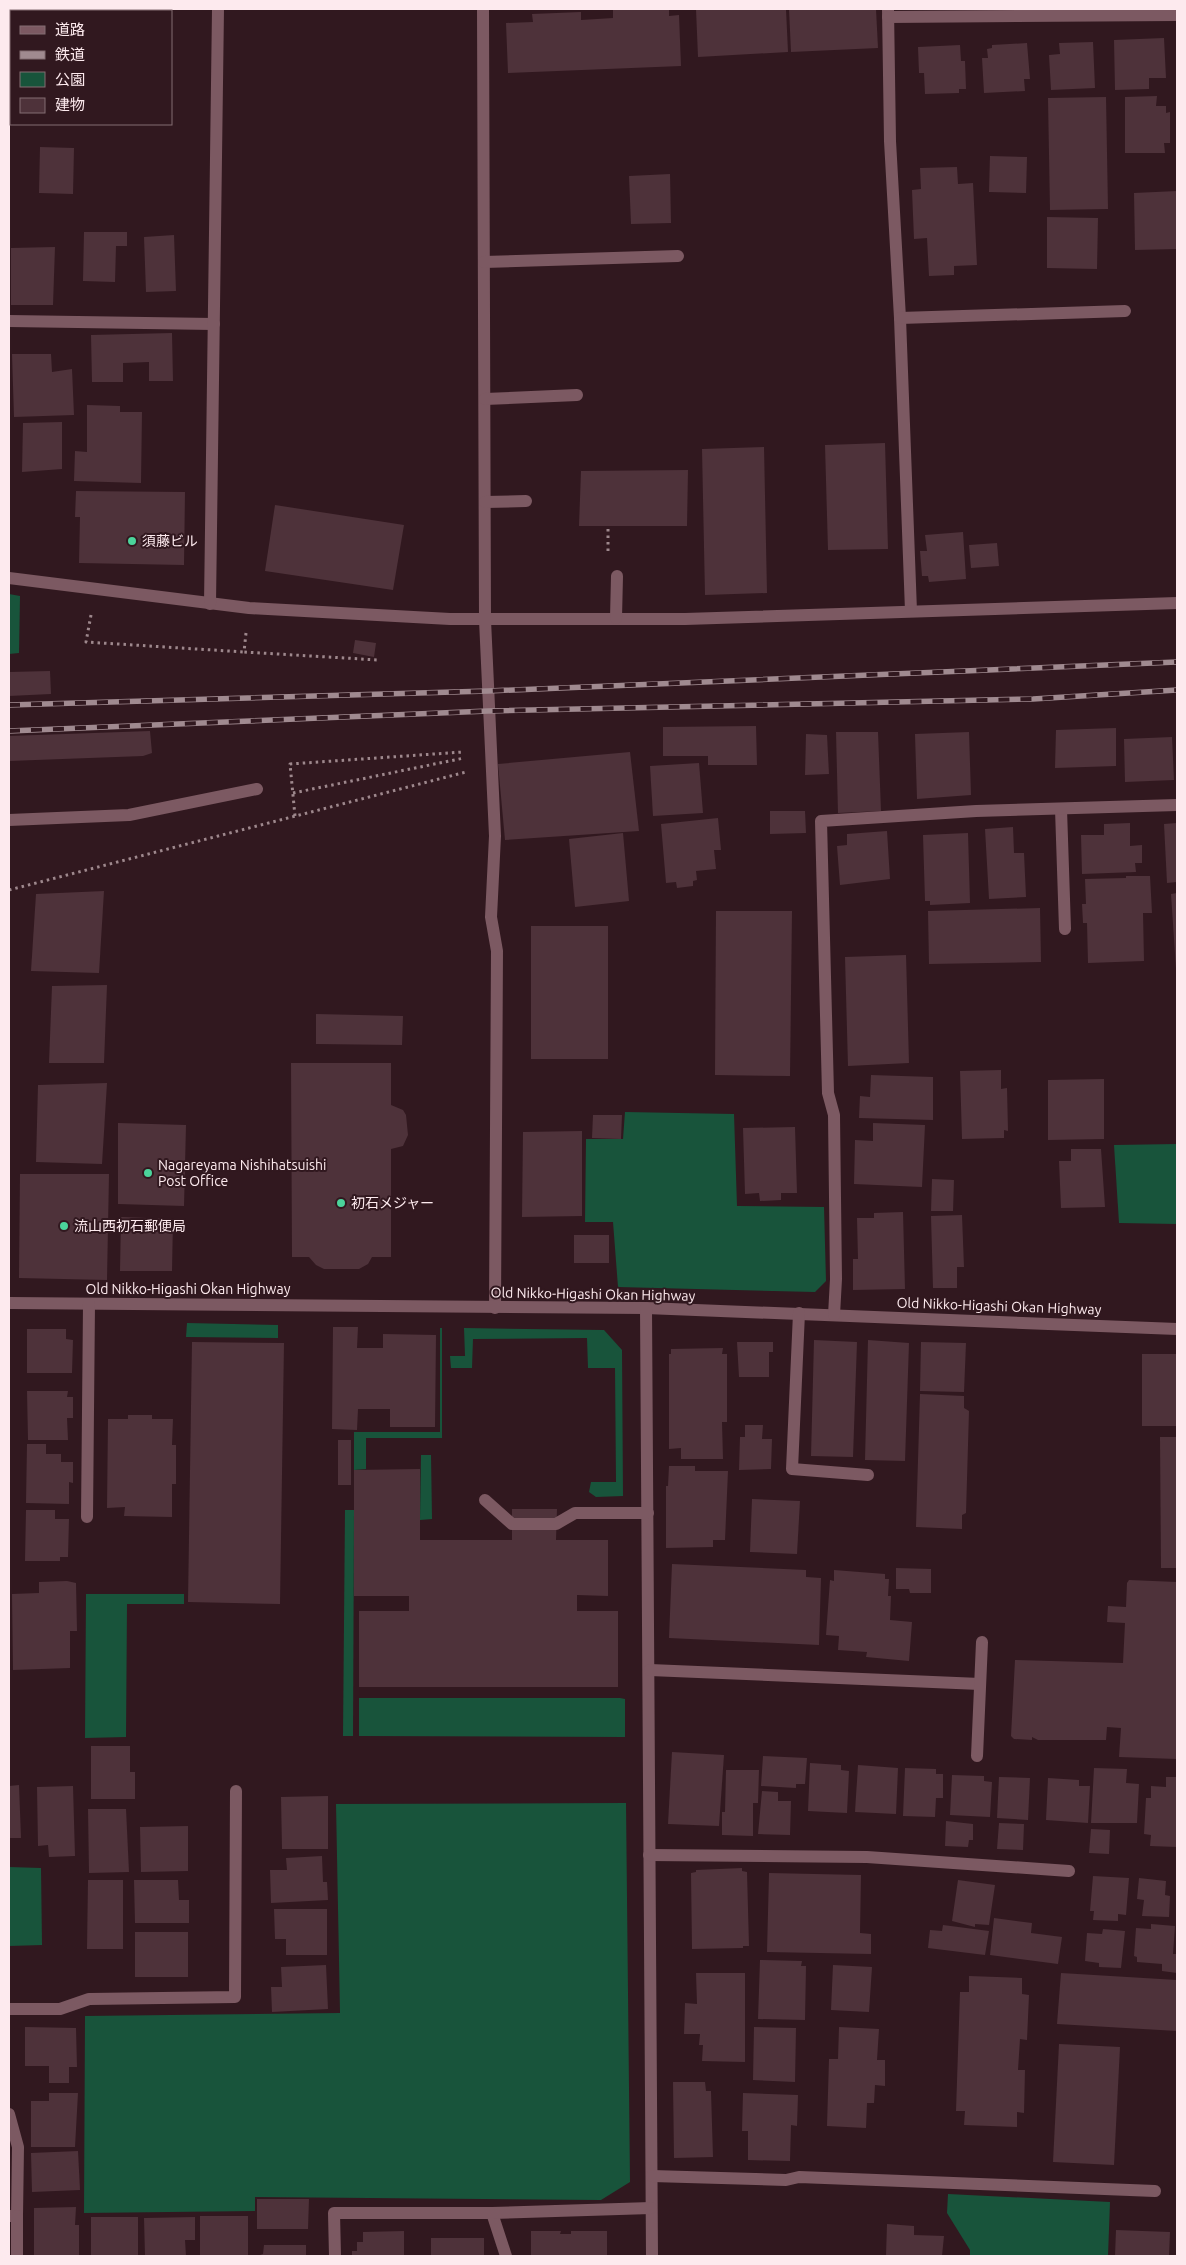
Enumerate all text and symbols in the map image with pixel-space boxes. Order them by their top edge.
legend [10,10,172,125]
text: 道路 [55,21,85,38]
text: 鉄道 [55,46,85,63]
text: 公園 [55,71,85,88]
text: 建物 [55,96,85,113]
place label: 須藤ビル [142,533,198,549]
marker: 須藤ビル [126,535,138,547]
place label: Nagareyama Nishihatsuishi Post Office [158,1157,326,1189]
marker: Nagareyama Nishihatsuishi Post Office [142,1167,154,1179]
place label: 初石メジャー [351,1195,434,1211]
marker: 初石メジャー [335,1197,347,1209]
place label: 流山西初石郵便局 [74,1218,186,1234]
marker: 流山西初石郵便局 [58,1220,70,1232]
street label: Old Nikko-Higashi Okan Highway [86,1281,291,1297]
street label: Old Nikko-Higashi Okan Highway [490,1284,696,1304]
street label: Old Nikko-Higashi Okan Highway [896,1294,1102,1318]

